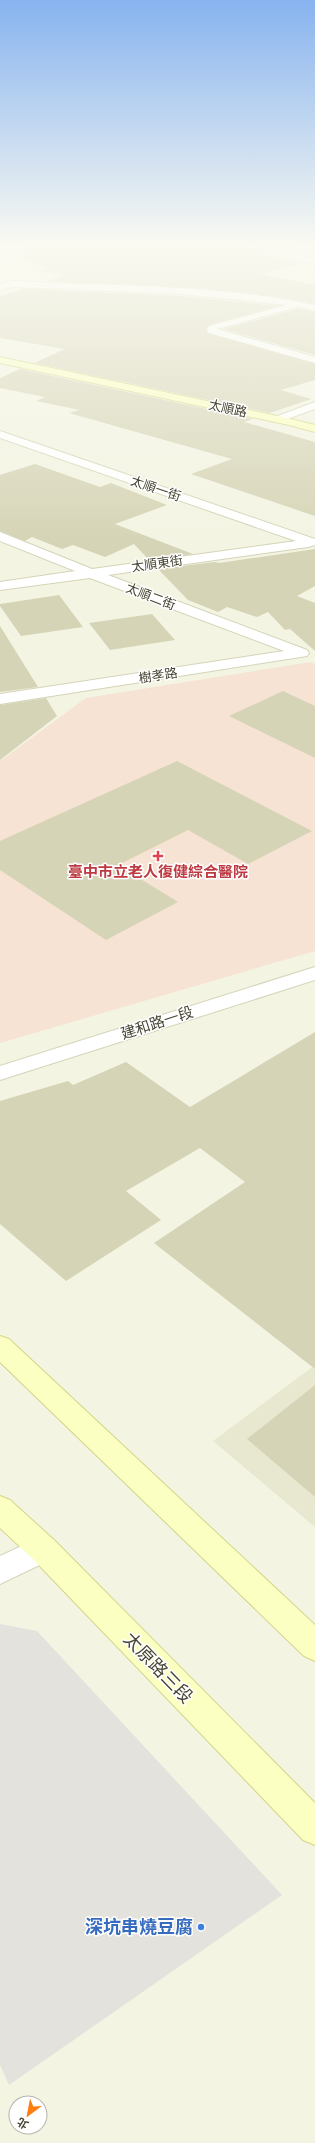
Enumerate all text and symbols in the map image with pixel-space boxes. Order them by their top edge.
street label: 太順路 [207,396,249,420]
street label: 太順一街 [129,472,183,504]
street label: 太順東街 [130,551,184,575]
street label: 太順二街 [124,579,178,613]
street label: 樹孝路 [137,664,179,686]
marker: 臺中市立老人復健綜合醫院 [152,850,164,862]
place label: 臺中市立老人復健綜合醫院 [68,862,248,881]
street label: 建和路一段 [118,1002,195,1043]
street label: 太原路三段 [119,1627,198,1708]
place label: 深坑串燒豆腐 [85,1915,193,1938]
marker: 深坑串燒豆腐 [196,1922,206,1932]
north arrow [8,2095,48,2135]
text: 北 [14,2115,31,2132]

